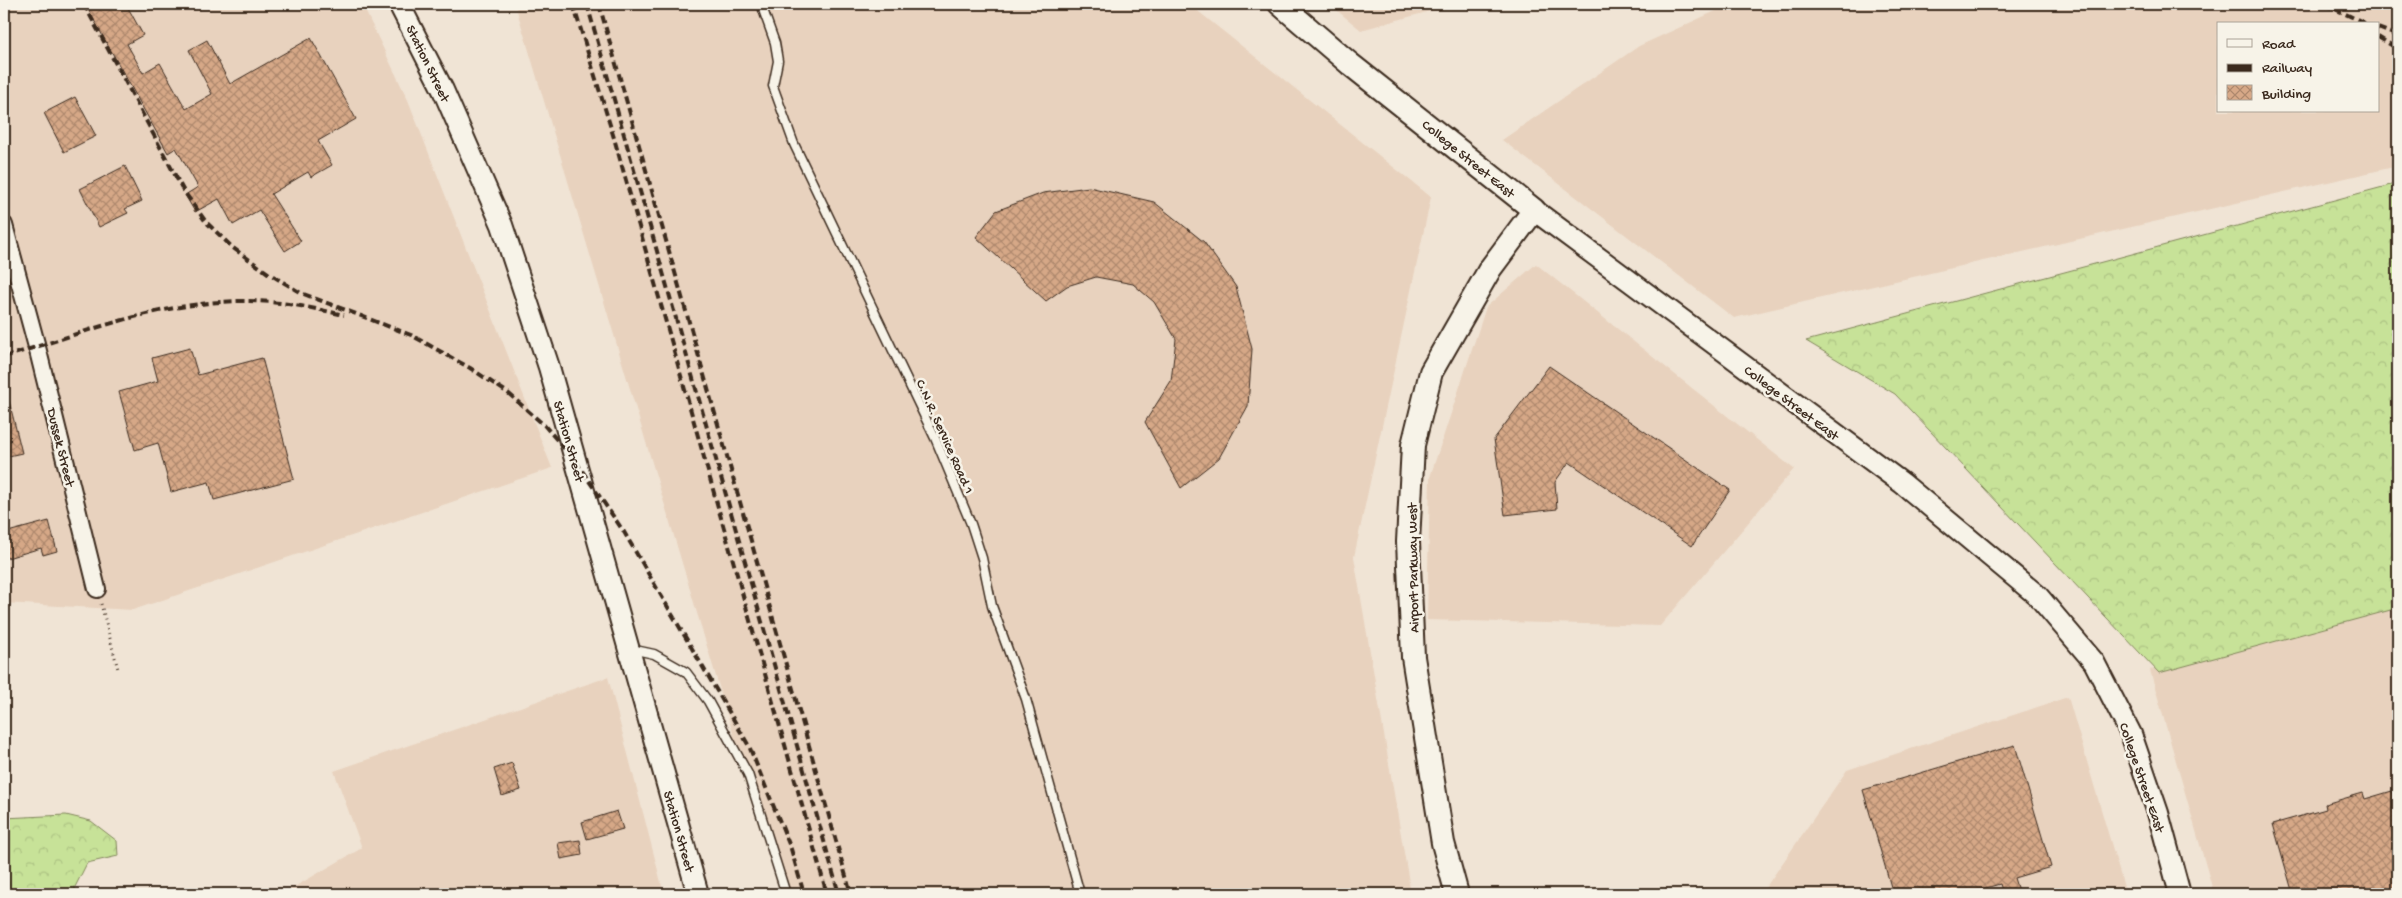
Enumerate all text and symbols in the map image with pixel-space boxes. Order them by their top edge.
legend [2217,22,2380,112]
street label: Station Street [401,23,453,106]
text: Road [2262,36,2296,54]
text: Railway [2262,60,2313,78]
text: Building [2261,86,2311,104]
street label: College Street East [1417,117,1518,203]
street label: College Street East [1740,363,1842,446]
street label: C.N.R. Service Road 1 [911,377,977,497]
street label: Station Street [548,399,588,485]
street label: Dussek Street [41,406,78,490]
street label: Airport Parkway West [1405,502,1424,633]
street label: College Street East [2114,721,2168,836]
street label: Station Street [658,789,698,875]

